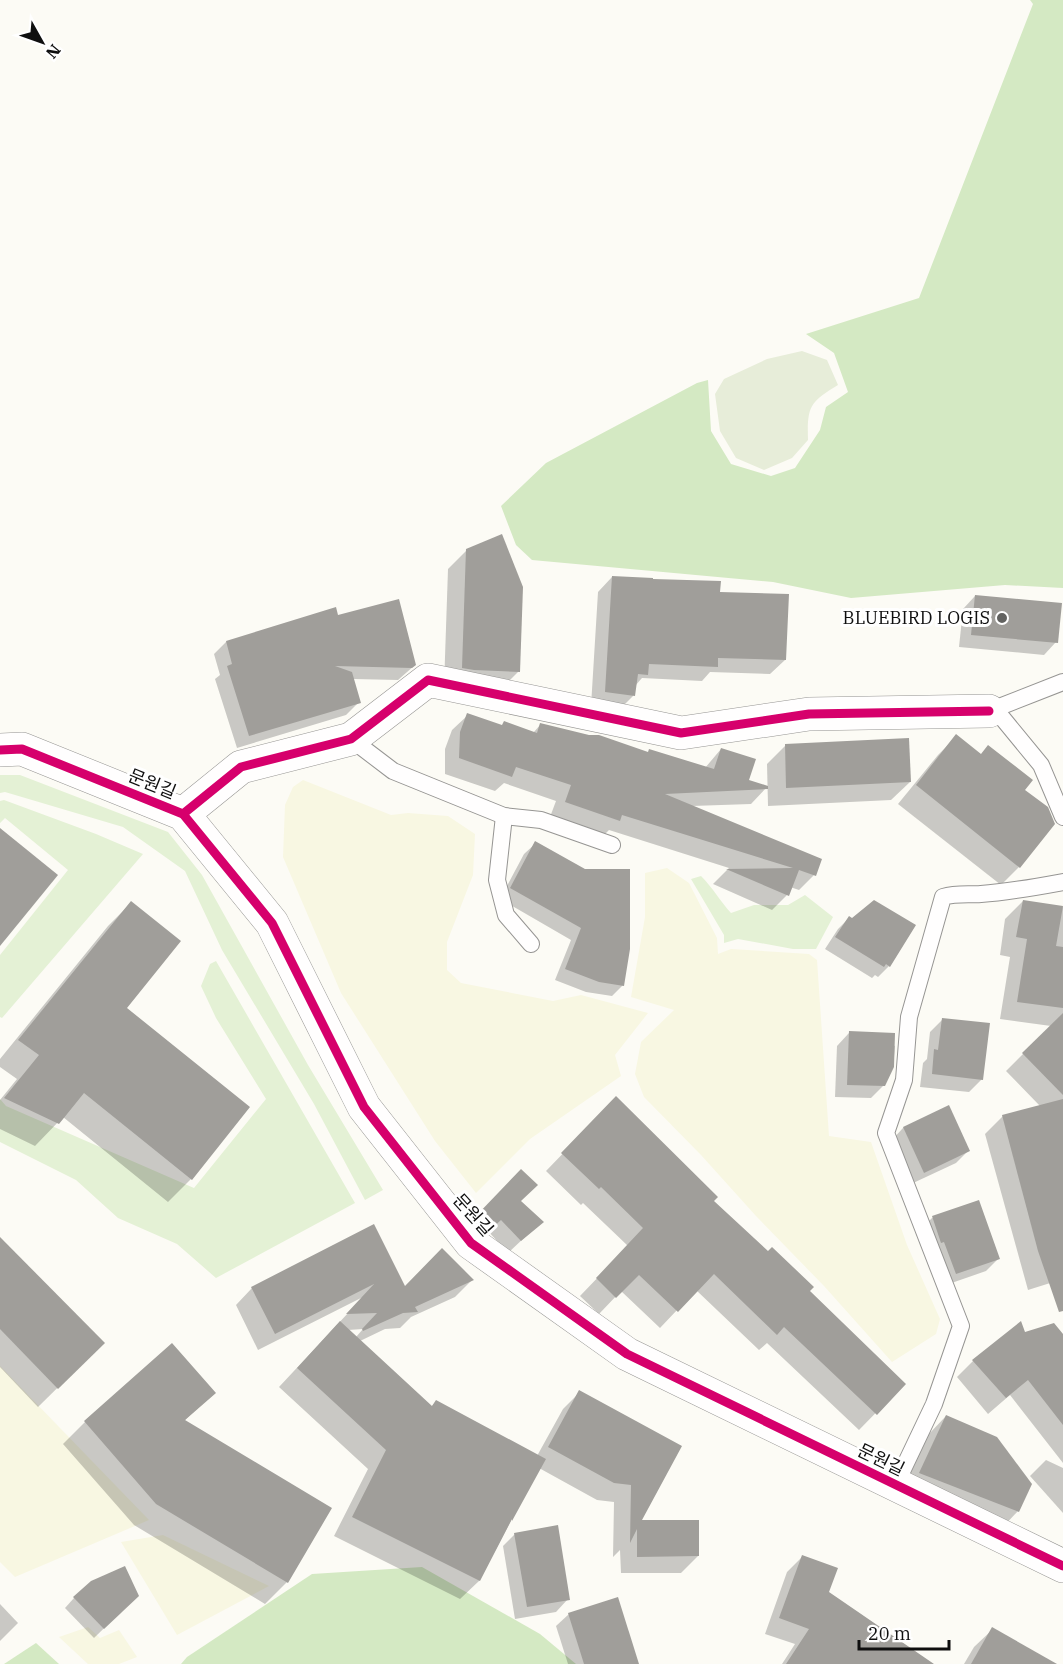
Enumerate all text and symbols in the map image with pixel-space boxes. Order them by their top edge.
north arrow [12,12,72,72]
text: N [42,40,65,63]
place label: BLUEBIRD LOGIS [843,606,990,629]
marker: BLUEBIRD LOGIS [995,611,1009,625]
street label: 문원길 [125,764,180,804]
street label: 문원길 [448,1189,499,1241]
street label: 문원길 [854,1438,909,1481]
scale bar [859,1613,949,1651]
text: 20 m [868,1622,911,1645]

